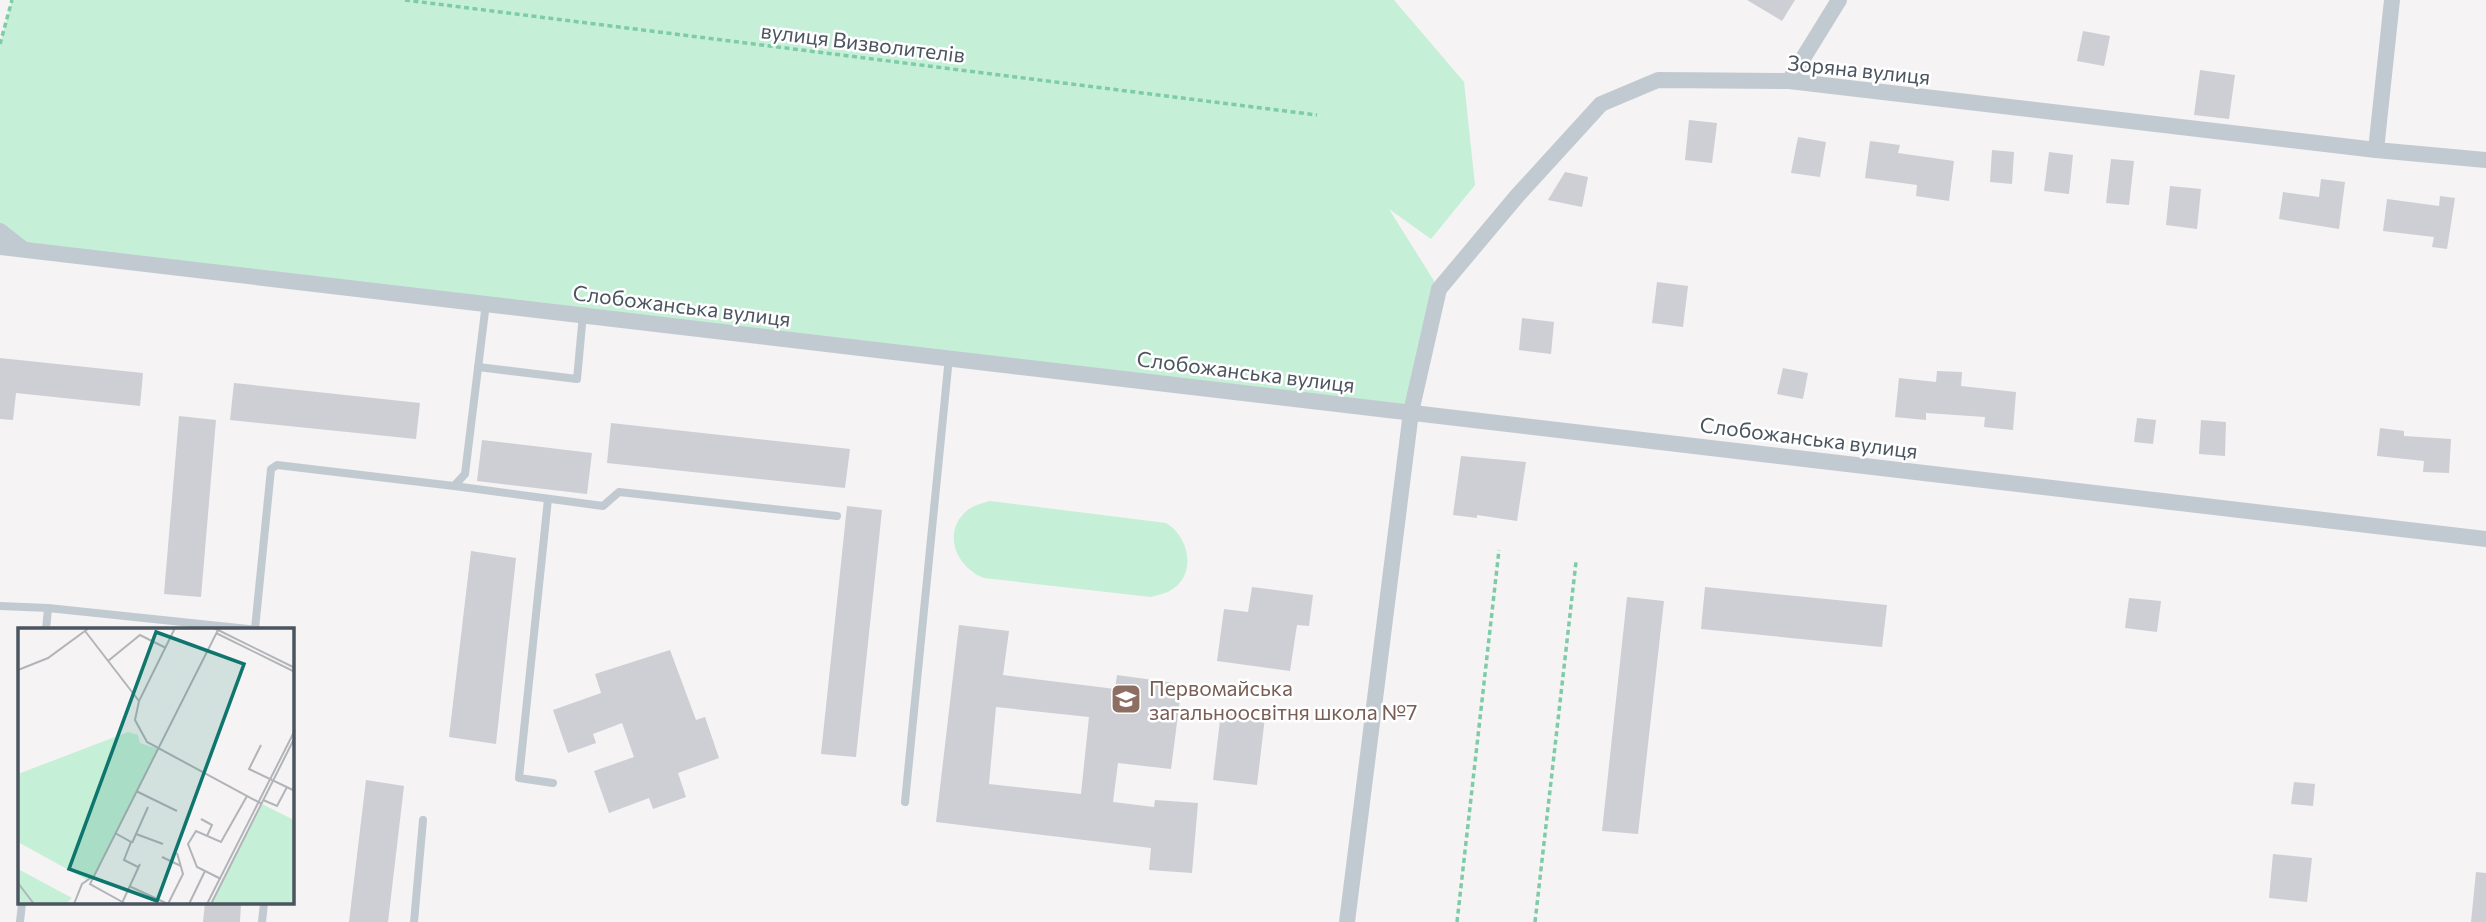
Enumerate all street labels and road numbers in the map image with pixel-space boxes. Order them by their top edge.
street label: вулиця Визволителів [759,17,967,67]
street label: Зоряна вулиця [1786,49,1932,89]
street label: Слобожанська вулиця [572,279,792,331]
street label: Слобожанська вулиця [1136,345,1356,397]
street label: Слобожанська вулиця [1699,411,1919,463]

